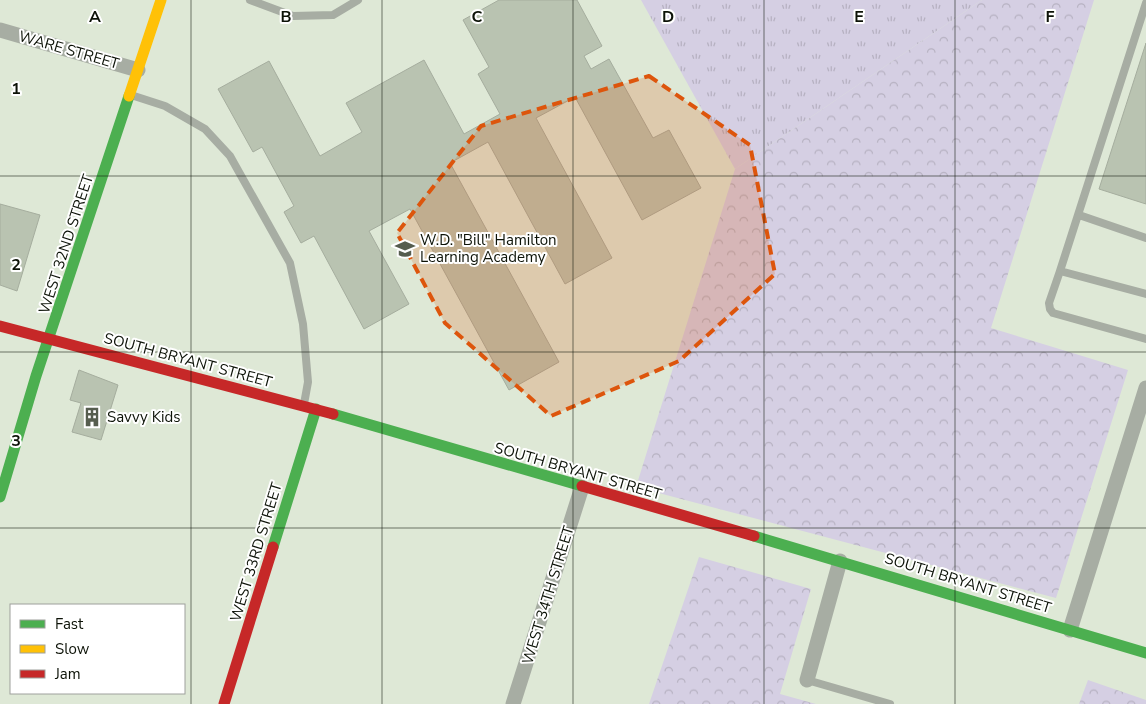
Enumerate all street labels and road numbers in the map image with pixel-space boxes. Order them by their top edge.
street label: WARE STREET [16,26,122,74]
street label: WEST 32ND STREET [34,172,98,316]
street label: SOUTH BRYANT STREET [102,328,274,392]
street label: SOUTH BRYANT STREET [492,438,664,504]
street label: WEST 33RD STREET [225,480,287,624]
street label: WEST 34TH STREET [517,523,579,667]
street label: SOUTH BRYANT STREET [882,548,1054,618]

